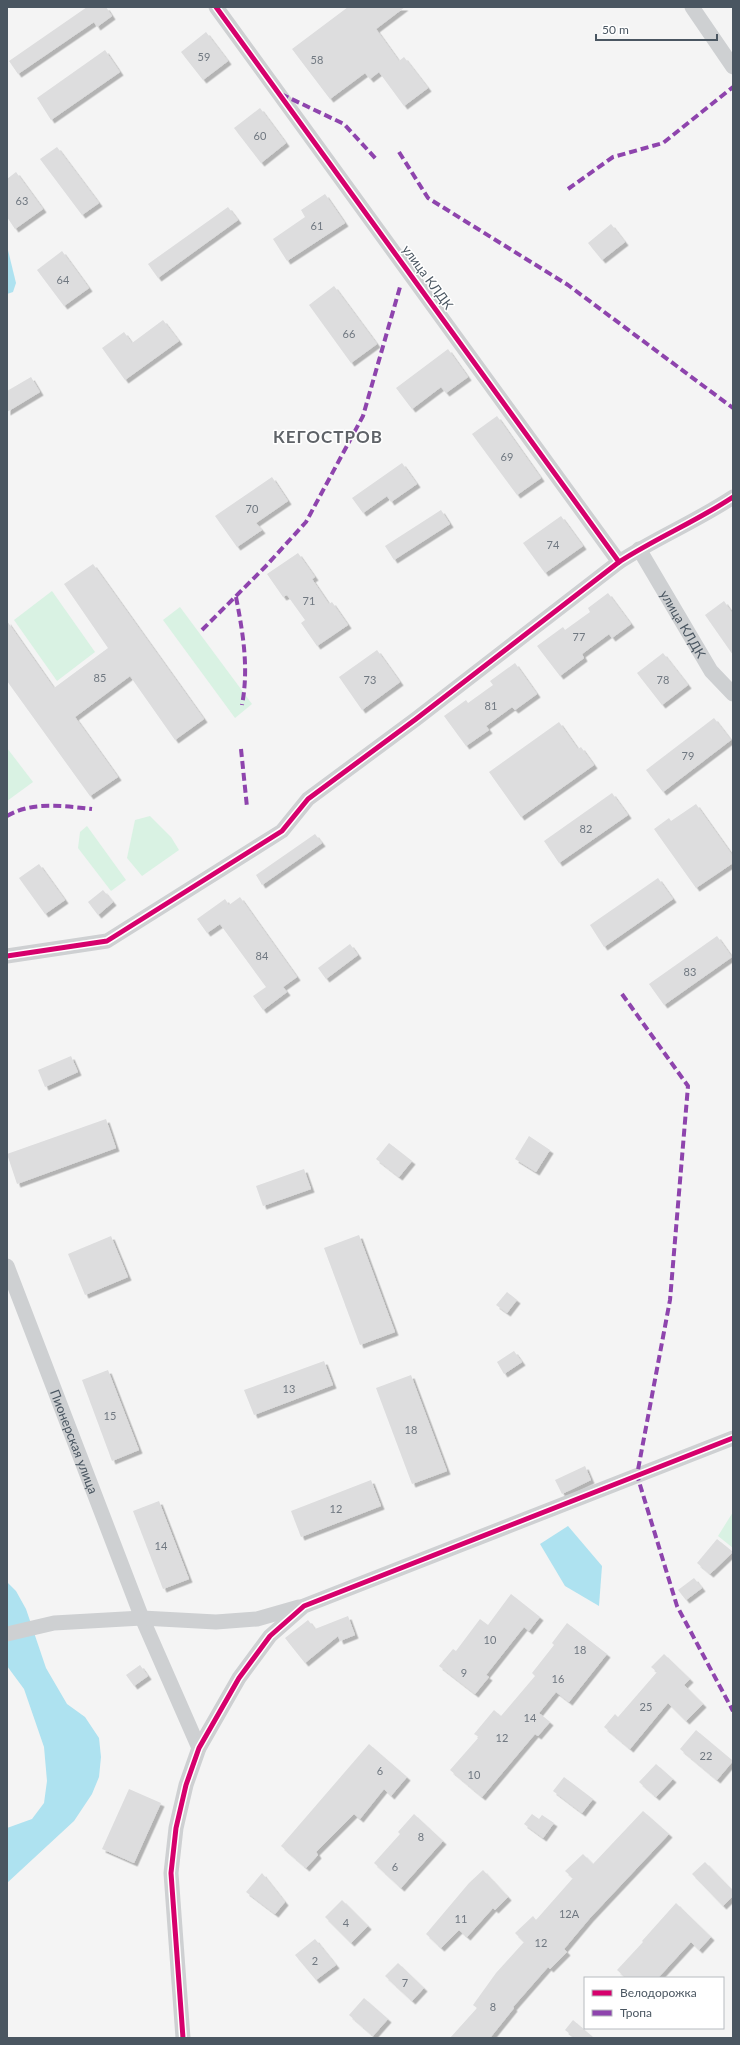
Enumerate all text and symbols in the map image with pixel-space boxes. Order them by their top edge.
scale bar [596,16,717,42]
text: 50 m [602,22,629,37]
house number: 59 [198,50,210,63]
house number: 58 [311,53,323,66]
house number: 60 [254,129,267,142]
house number: 63 [16,194,28,207]
house number: 61 [311,219,323,232]
street label: улица КЛДК [399,242,457,313]
house number: 64 [57,273,70,286]
house number: 66 [343,327,355,340]
district label: КЕГОСТРОВ [273,426,383,447]
house number: 69 [501,450,513,463]
house number: 70 [246,502,259,515]
house number: 74 [547,538,560,551]
street label: улица КЛДК [657,587,710,661]
house number: 71 [303,594,315,607]
house number: 77 [573,630,585,643]
house number: 85 [94,671,106,684]
house number: 73 [364,673,376,686]
house number: 78 [657,673,669,686]
house number: 81 [485,699,497,712]
house number: 79 [682,749,694,762]
house number: 82 [580,822,592,835]
house number: 84 [256,949,269,962]
house number: 83 [684,965,696,978]
house number: 13 [283,1382,295,1395]
street label: Пионерская улица [47,1387,102,1496]
house number: 15 [104,1409,116,1422]
house number: 18 [405,1423,417,1436]
house number: 12 [330,1502,342,1515]
house number: 14 [155,1539,168,1552]
house number: 10 [484,1633,497,1646]
house number: 18 [574,1643,586,1656]
house number: 9 [461,1666,467,1679]
house number: 16 [552,1672,564,1685]
house number: 25 [640,1700,652,1713]
house number: 14 [524,1711,537,1724]
house number: 12 [496,1731,508,1744]
house number: 22 [700,1749,712,1762]
house number: 6 [377,1764,383,1777]
house number: 10 [468,1768,481,1781]
house number: 8 [418,1830,424,1843]
house number: 6 [392,1860,398,1873]
house number: 12А [559,1907,580,1920]
house number: 11 [455,1912,467,1925]
house number: 4 [343,1916,350,1929]
house number: 12 [535,1936,547,1949]
house number: 2 [312,1954,318,1967]
house number: 7 [402,1976,408,1989]
legend [584,1977,724,2029]
text: Велодорожка [620,1985,697,2000]
house number: 8 [490,2000,496,2013]
text: Тропа [620,2005,652,2020]

